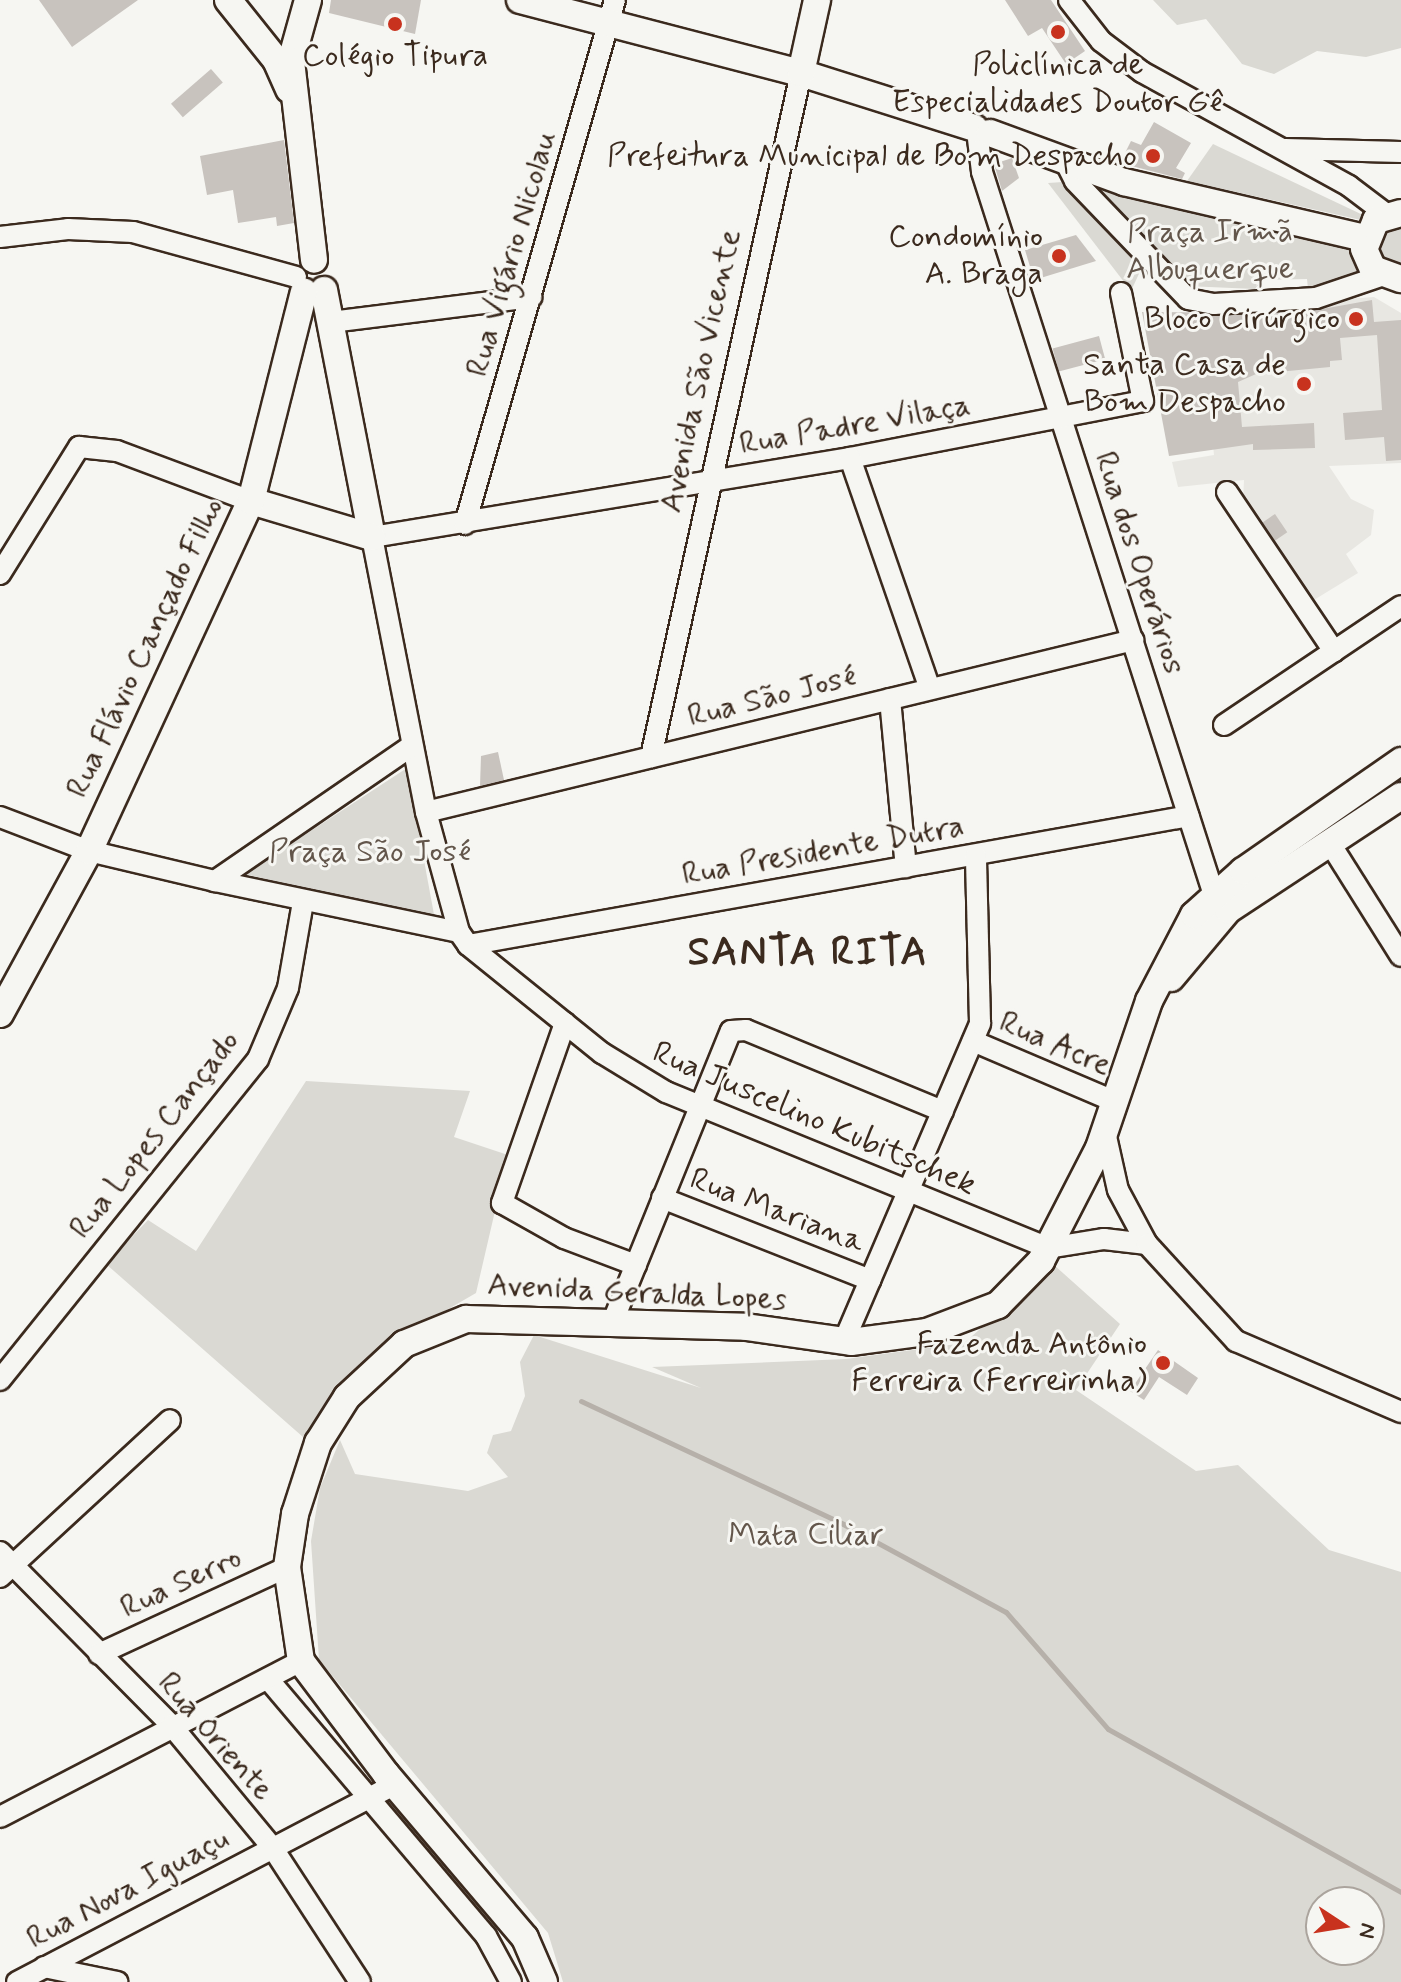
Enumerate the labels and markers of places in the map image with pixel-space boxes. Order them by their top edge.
marker: Colégio Tipura [386,15,404,33]
marker: Policlínica de Especialidades Doutor Gê [1047,21,1069,43]
place label: Colégio Tipura [304,37,486,75]
place label: Policlínica de Especialidades Doutor Gê [893,47,1223,122]
place label: Prefeitura Municipal de Bom Despacho [617,137,1137,175]
marker: Prefeitura Municipal de Bom Despacho [1144,147,1162,165]
place label: Condomínio A. Braga [888,219,1043,294]
marker: Condomínio A. Braga [1050,247,1068,265]
place label: Bloco Cirúrgico [1145,300,1340,338]
marker: Bloco Cirúrgico [1347,310,1365,328]
place label: Santa Casa de Bom Despacho [1087,347,1286,422]
marker: Santa Casa de Bom Despacho [1293,373,1315,395]
place label: Fazenda Antônio Ferreira (Ferreirinha) [851,1326,1147,1401]
marker: Fazenda Antônio Ferreira (Ferreirinha) [1154,1354,1172,1372]

